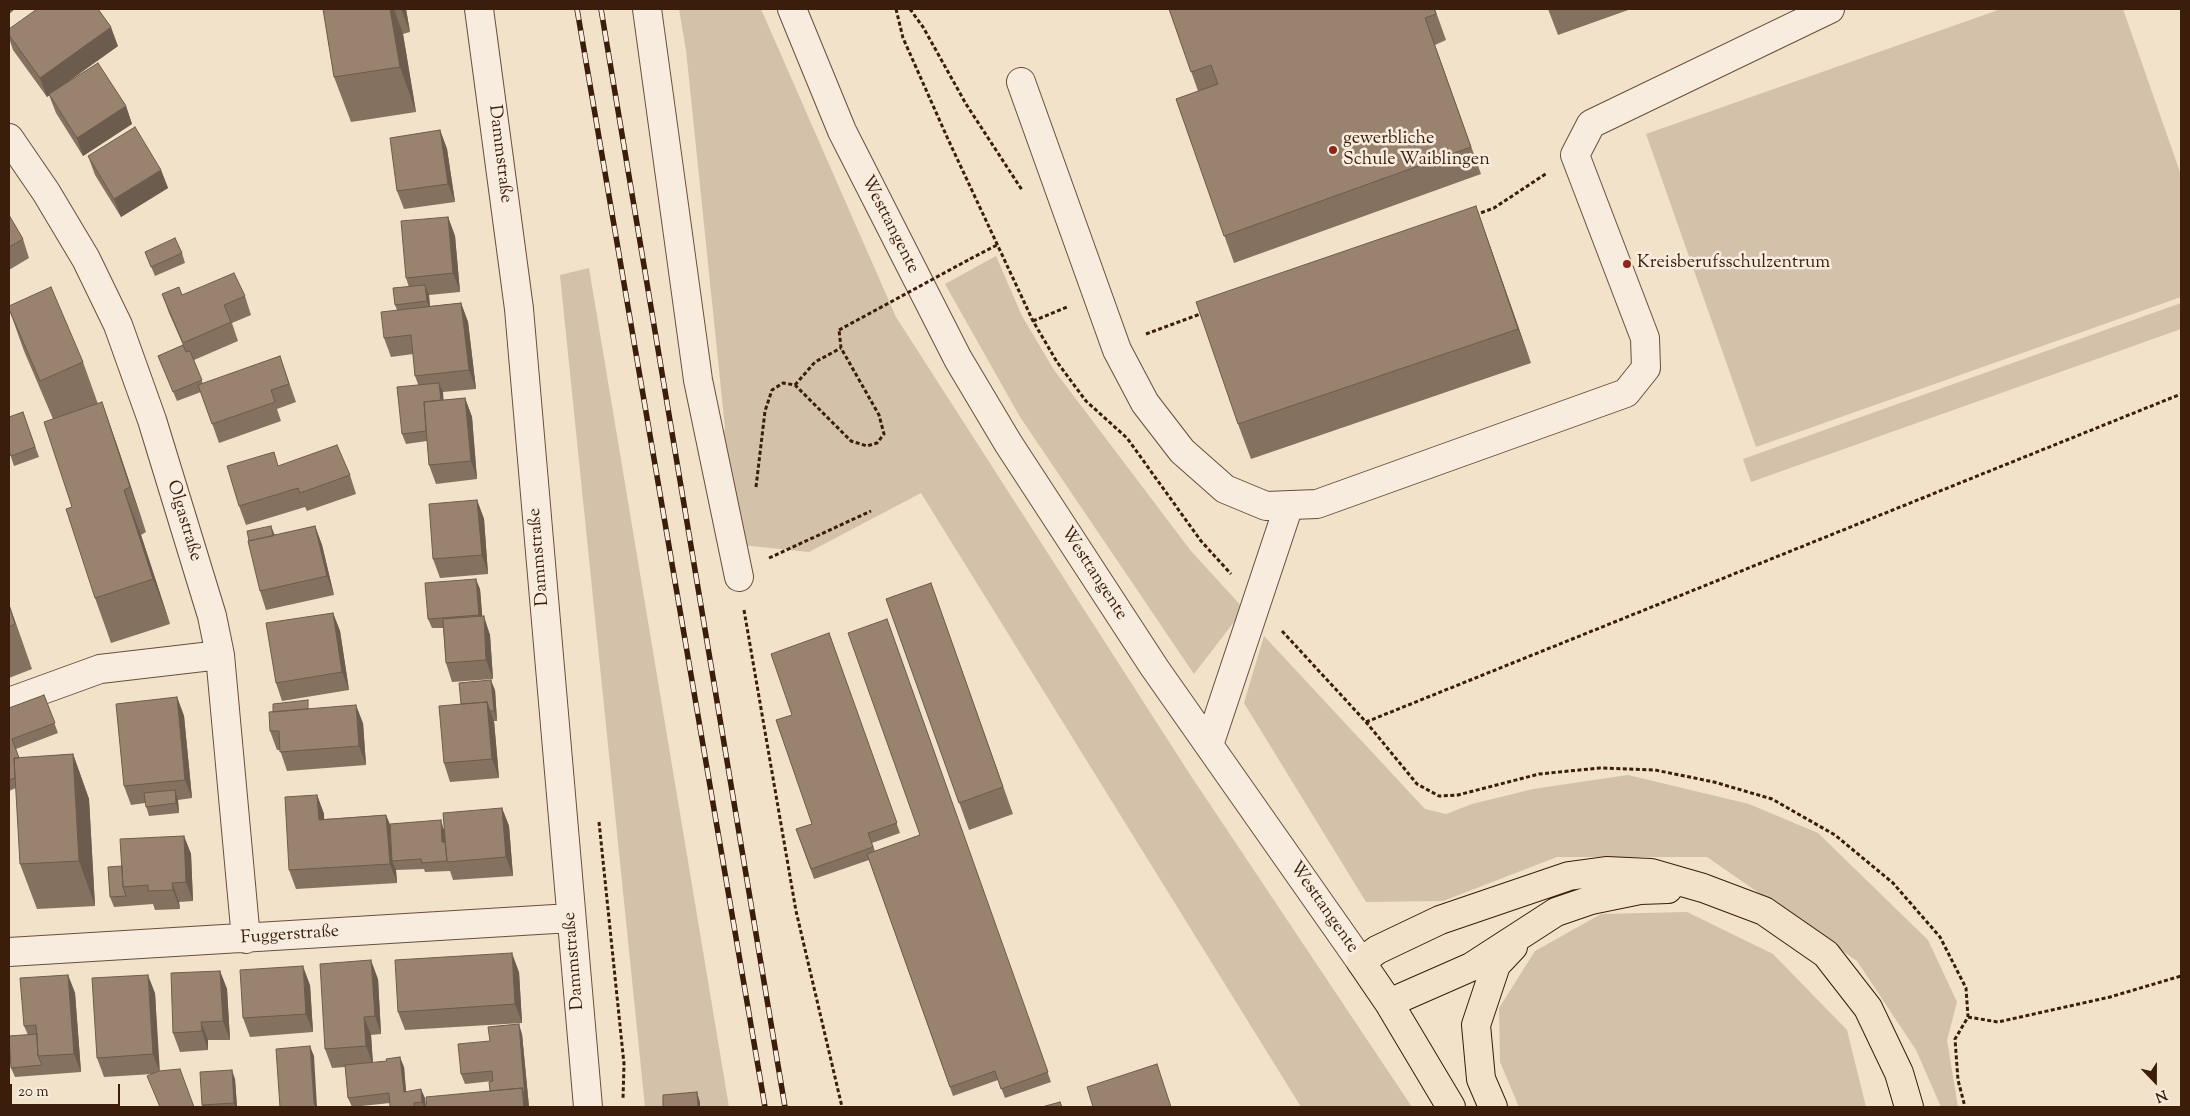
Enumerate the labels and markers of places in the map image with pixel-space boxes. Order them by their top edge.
place label: gewerbliche Schule Waiblingen [1343,129,1490,172]
marker: gewerbliche Schule Waiblingen [1327,144,1339,156]
place label: Kreisberufsschulzentrum [1637,253,1830,275]
marker: Kreisberufsschulzentrum [1621,258,1633,270]

